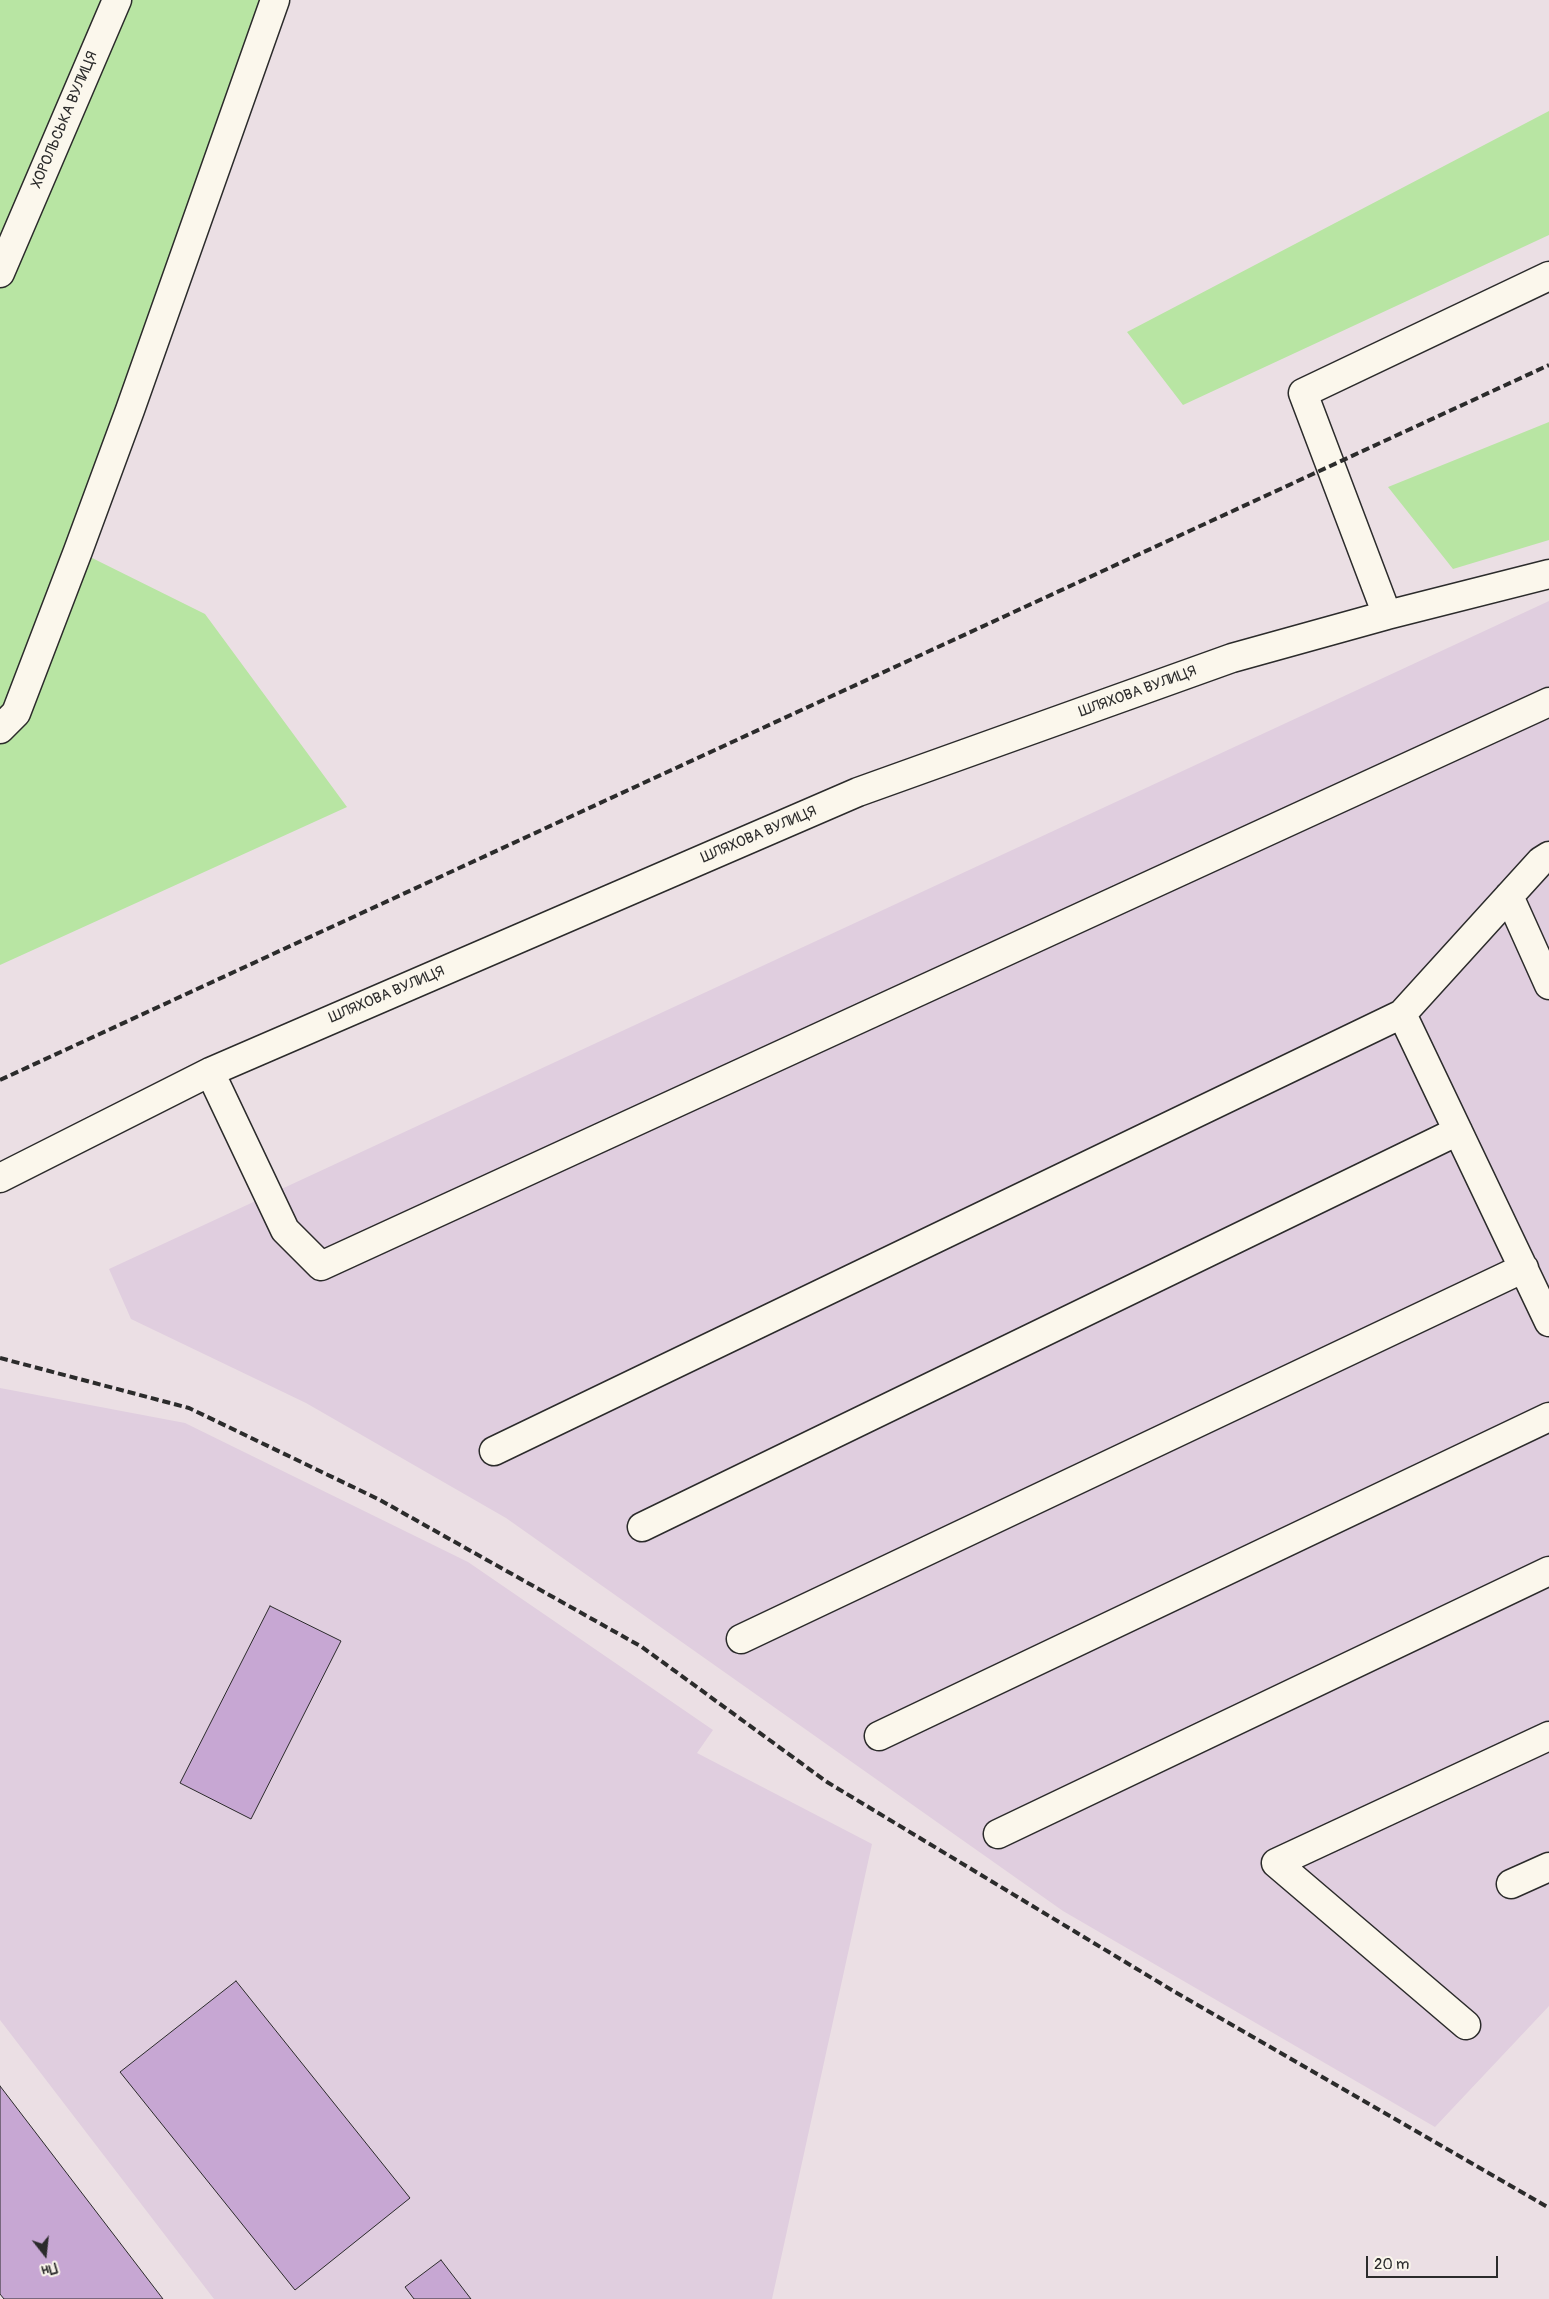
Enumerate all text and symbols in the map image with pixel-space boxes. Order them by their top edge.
street label: ХОРОЛЬСЬКА ВУЛИЦЯ [28,49,102,191]
street label: ШЛЯХОВА ВУЛИЦЯ [1077,662,1199,722]
street label: ШЛЯХОВА ВУЛИЦЯ [698,803,820,867]
street label: ШЛЯХОВА ВУЛИЦЯ [326,963,448,1027]
north arrow [20,2229,70,2279]
scale bar [1369,2246,1502,2278]
text: 20 m [1374,2255,1409,2274]
text: Пн [40,2259,59,2279]

